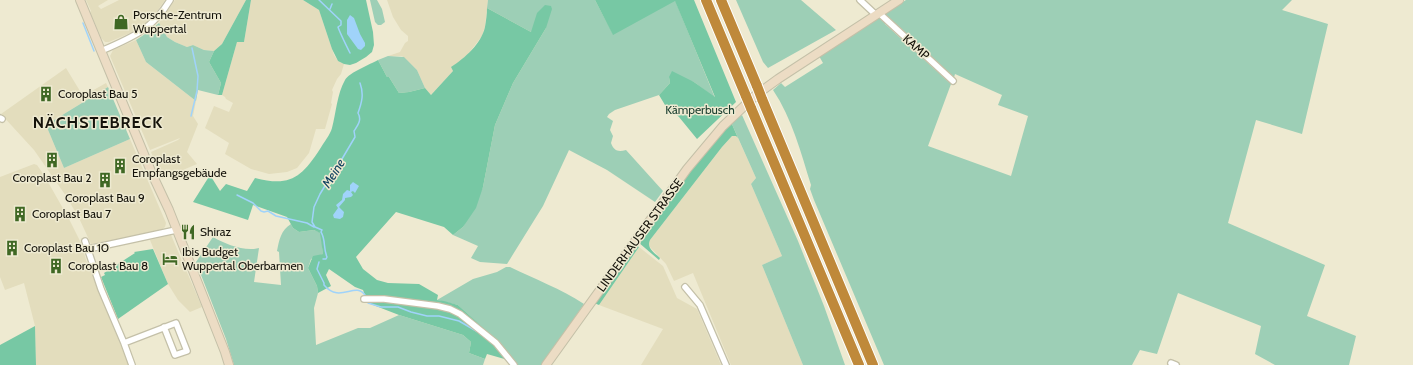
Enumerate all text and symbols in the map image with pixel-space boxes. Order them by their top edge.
place label: Porsche-Zentrum Wuppertal [133,7,222,36]
shop icon: Porsche-Zentrum Wuppertal [112,13,130,31]
street label: KAMP [900,31,933,63]
building icon: Coroplast Bau 5 [37,85,55,103]
place label: Coroplast Bau 5 [58,86,137,101]
park label: Kämperbusch [665,102,735,117]
district label: NÄCHSTEBRECK [33,113,163,132]
building icon: Coroplast Bau 2 [43,151,61,169]
place label: Coroplast Empfangsgebäude [132,151,227,180]
water label: Meine [317,156,348,191]
building icon: Coroplast Empfangsgebäude [111,157,129,175]
place label: Coroplast Bau 2 [12,170,92,185]
building icon: Coroplast Bau 9 [96,171,114,189]
street label: LINDERHAUSER STRASSE [593,175,686,294]
place label: Coroplast Bau 9 [65,190,145,205]
building icon: Coroplast Bau 7 [11,205,29,223]
place label: Coroplast Bau 7 [32,206,111,221]
restaurant icon: Shiraz [179,223,197,241]
place label: Shiraz [200,224,231,239]
building icon: Coroplast Bau 10 [3,239,21,257]
place label: Coroplast Bau 10 [24,240,109,255]
place label: Ibis Budget Wuppertal Oberbarmen [182,244,304,273]
hotel icon: Ibis Budget Wuppertal Oberbarmen [161,250,179,268]
building icon: Coroplast Bau 8 [47,257,65,275]
place label: Coroplast Bau 8 [68,258,148,273]

